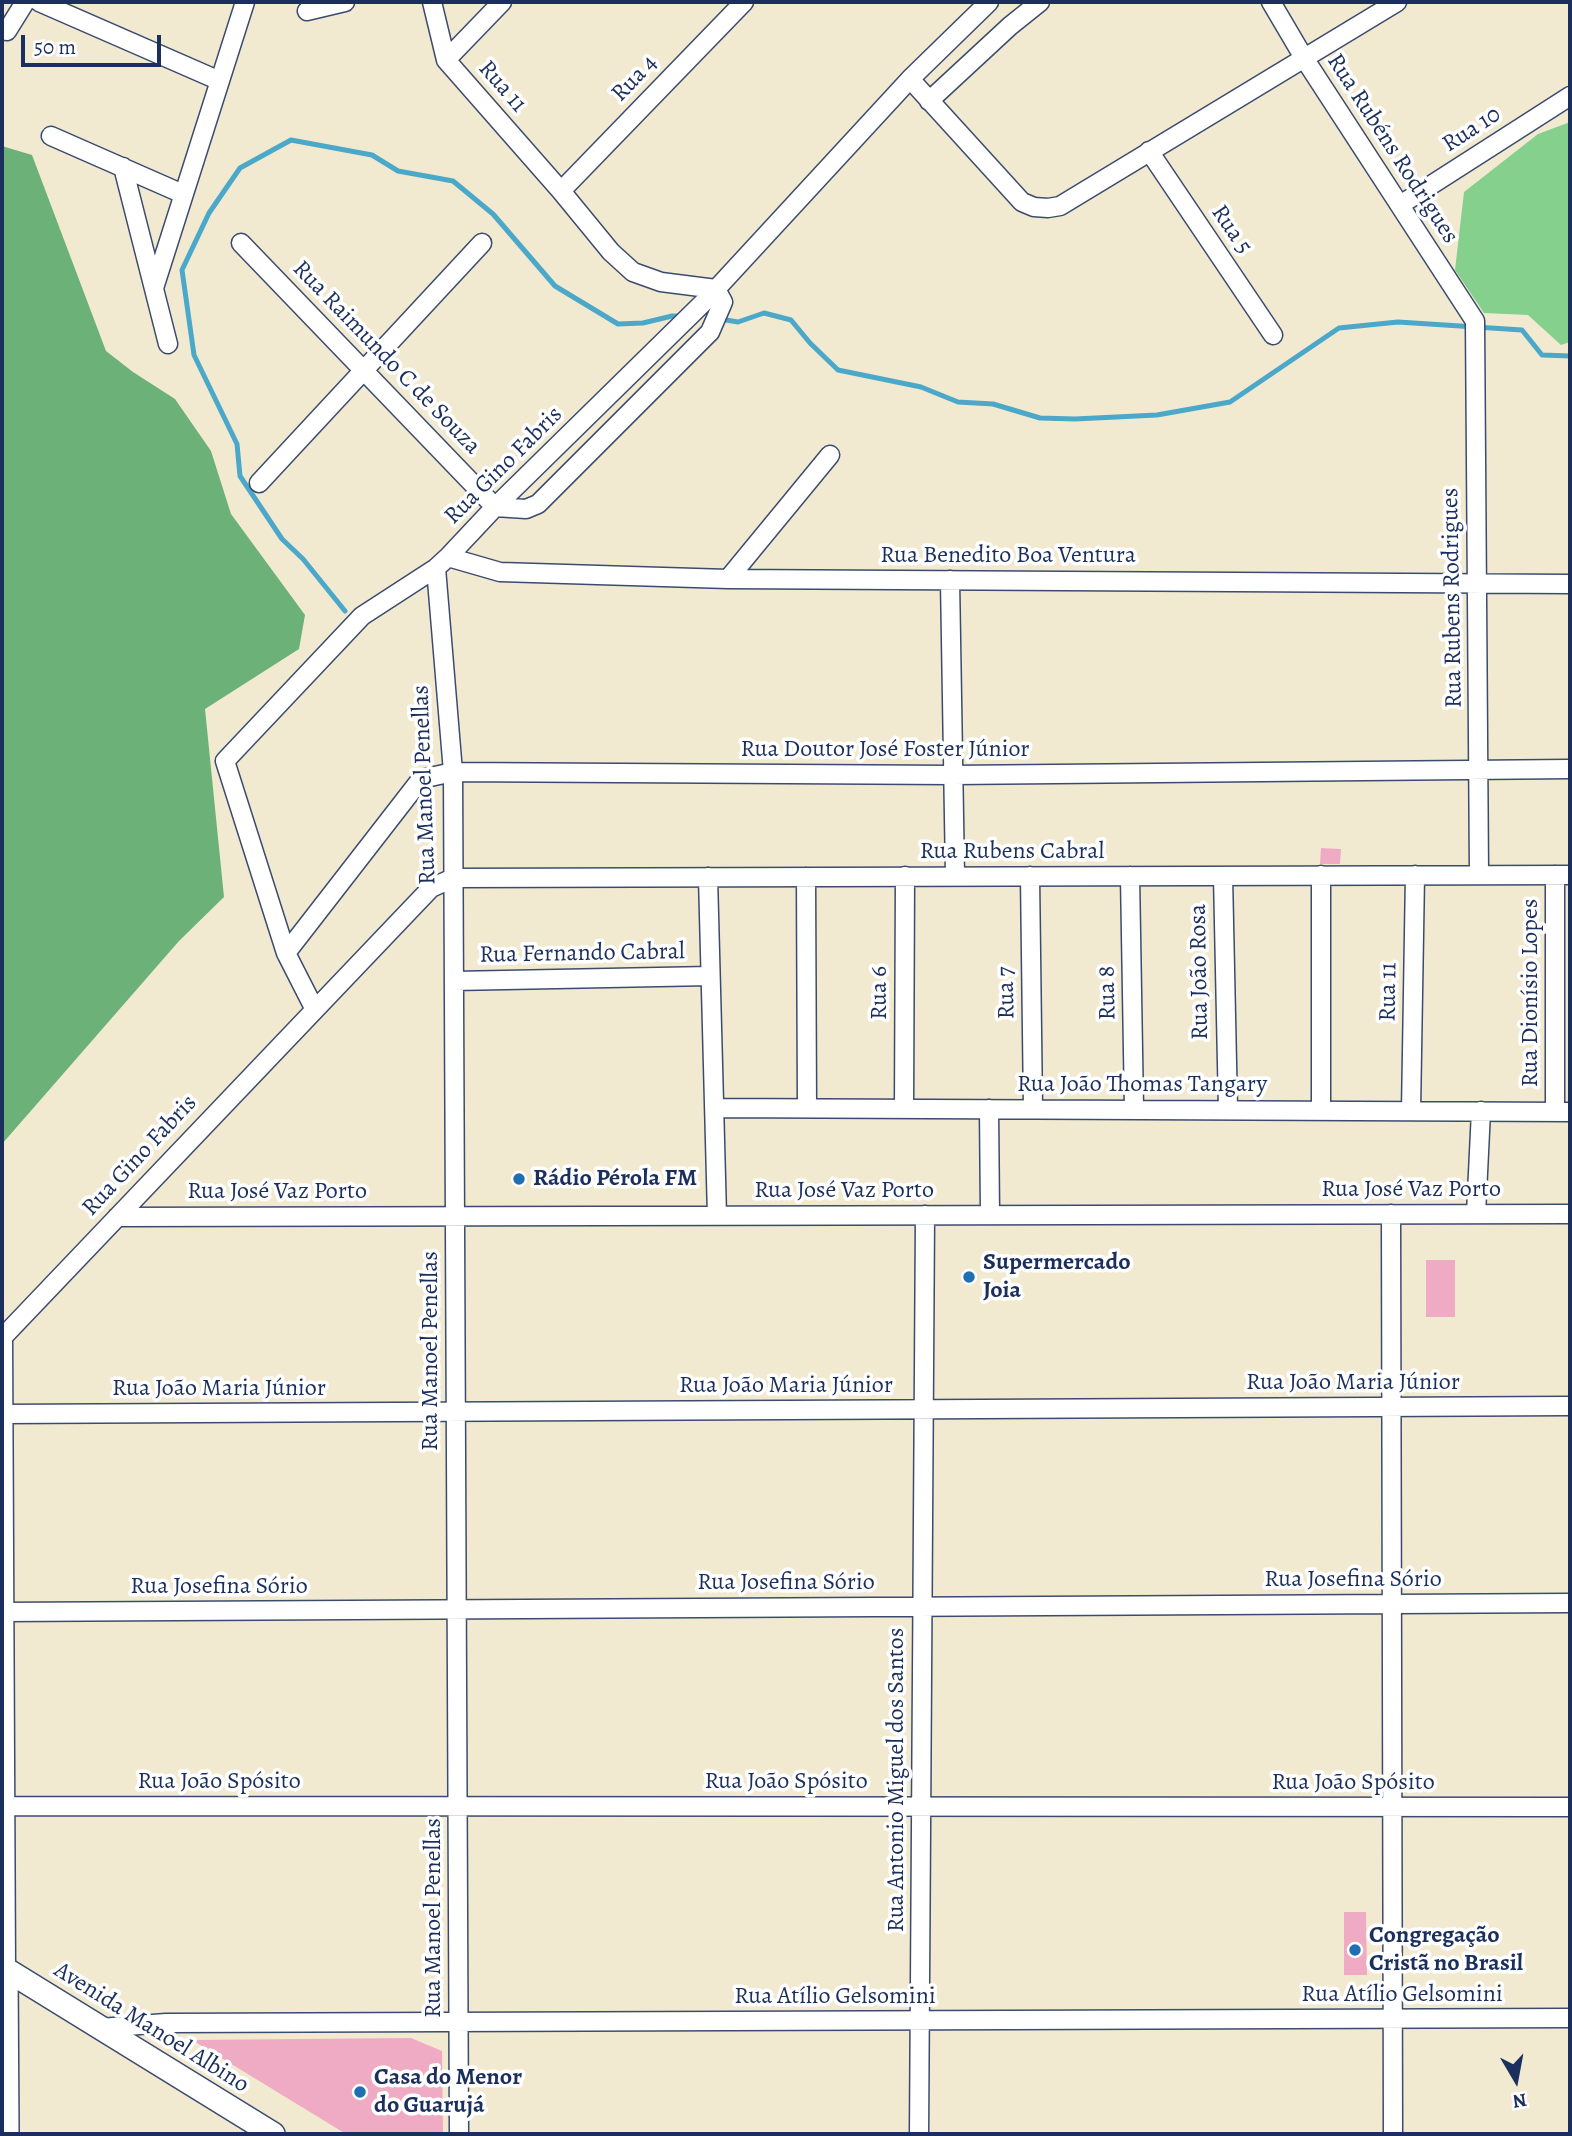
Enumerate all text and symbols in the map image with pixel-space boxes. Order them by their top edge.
scale bar [24,21,164,65]
text: 50 m [34,33,76,61]
street label: Rua Rubéns Rodrigues [1320,49,1464,249]
street label: Rua 4 [606,50,664,108]
street label: Rua 11 [472,55,532,119]
street label: Rua 10 [1437,101,1507,159]
street label: Rua 5 [1204,200,1258,260]
street label: Rua Raimundo C de Souza [286,255,486,461]
street label: Rua Gino Fabris [439,401,569,531]
street label: Rua Rubens Rodrigues [1437,488,1469,708]
street label: Rua Benedito Boa Ventura [880,542,1136,570]
street label: Rua Manoel Penellas [407,685,443,885]
street label: Rua Doutor José Foster Júnior [740,736,1030,764]
street label: Rua Rubens Cabral [920,838,1104,866]
street label: Rua Dionísio Lopes [1517,899,1545,1087]
street label: Rua João Rosa [1184,904,1216,1040]
street label: Rua Fernando Cabral [479,938,685,970]
street label: Rua 11 [1374,962,1404,1022]
street label: Rua 6 [866,966,894,1020]
street label: Rua 7 [992,966,1022,1020]
street label: Rua 8 [1093,966,1123,1020]
street label: Rua João Thomas Tangary [1017,1071,1267,1099]
street label: Rua Gino Fabris [77,1089,203,1223]
place label: Rádio Pérola FM [533,1165,697,1193]
marker: Rádio Pérola FM [511,1171,527,1187]
street label: Rua José Vaz Porto [1321,1176,1501,1204]
street label: Rua José Vaz Porto [754,1177,934,1205]
street label: Rua José Vaz Porto [187,1178,367,1206]
place label: Supermercado Joia [983,1249,1131,1305]
street label: Rua Manoel Penellas [417,1251,445,1451]
marker: Supermercado Joia [961,1269,977,1285]
street label: Rua João Maria Júnior [1246,1369,1460,1397]
street label: Rua João Maria Júnior [679,1372,893,1400]
street label: Rua João Maria Júnior [112,1375,326,1403]
street label: Rua Josefina Sório [1264,1566,1442,1594]
street label: Rua Josefina Sório [697,1569,875,1597]
street label: Rua Josefina Sório [130,1573,308,1601]
street label: Rua Antonio Miguel dos Santos [883,1628,911,1932]
street label: Rua João Spósito [137,1768,301,1796]
street label: Rua João Spósito [704,1768,868,1796]
street label: Rua João Spósito [1271,1769,1435,1797]
street label: Rua Manoel Penellas [420,1818,448,2018]
place label: Congregação Cristã no Brasil [1369,1922,1523,1978]
marker: Congregação Cristã no Brasil [1347,1942,1363,1958]
street label: Avenida Manoel Albino [48,1956,254,2100]
street label: Rua Atílio Gelsomini [1301,1981,1503,2009]
street label: Rua Atílio Gelsomini [734,1983,936,2011]
north arrow [1481,2045,1551,2115]
place label: Casa do Menor do Guarujá [374,2064,522,2120]
marker: Casa do Menor do Guarujá [352,2084,368,2100]
text: N [1511,2087,1529,2115]

